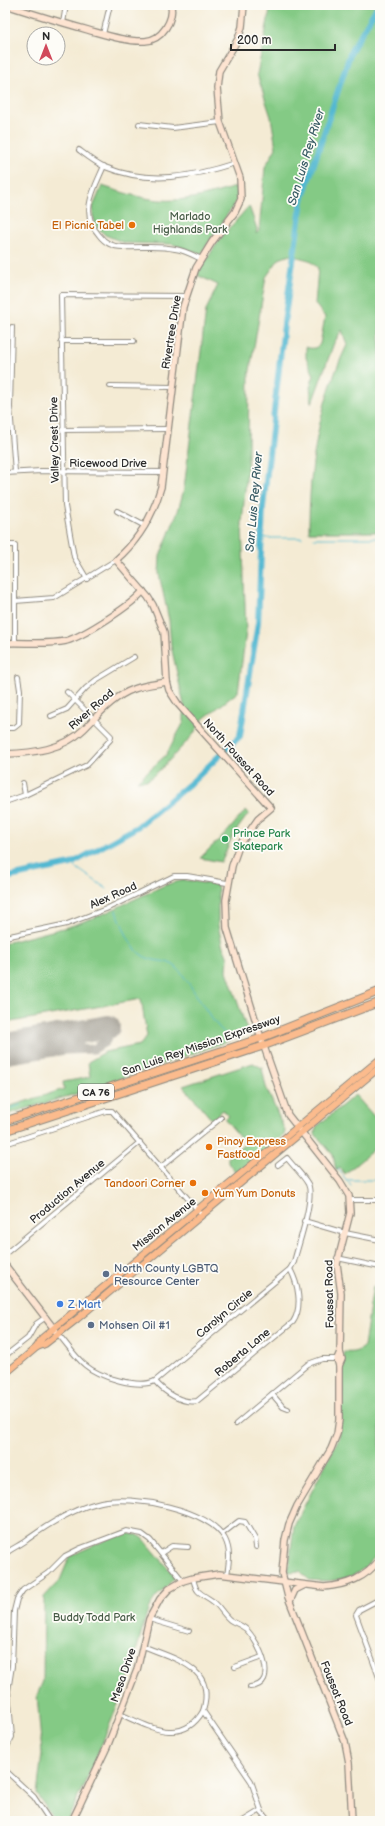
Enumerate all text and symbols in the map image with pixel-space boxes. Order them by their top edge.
north arrow [26,26,66,66]
scale bar [231,26,335,52]
text: N [42,30,50,43]
text: 200 m [237,33,271,48]
water label: San Luis Rey River [285,105,329,207]
park label: Marlado Highlands Park [153,210,228,236]
place label: El Picnic Tabel [52,219,124,232]
marker: El Picnic Tabel [127,220,137,230]
street label: Rivertree Drive [159,294,184,370]
street label: Valley Crest Drive [47,396,62,483]
water label: San Luis Rey River [243,450,266,553]
street label: Ricewood Drive [69,457,147,470]
street label: River Road [66,686,116,732]
street label: North Foussat Road [200,716,277,799]
place label: Prince Park Skatepark [233,827,291,853]
marker: Prince Park Skatepark [220,834,230,844]
street label: Alex Road [88,879,139,912]
street label: San Luis Rey Mission Expressway [120,1012,282,1079]
road number: CA 76 [78,1084,114,1100]
place label: Pinoy Express Fastfood [217,1135,287,1161]
marker: Pinoy Express Fastfood [204,1142,214,1152]
street label: Production Avenue [27,1156,108,1226]
place label: Tandoori Corner [104,1177,186,1190]
marker: Tandoori Corner [188,1178,198,1188]
place label: Yum Yum Donuts [212,1187,296,1200]
marker: Yum Yum Donuts [200,1188,210,1198]
street label: Mission Avenue [130,1195,199,1254]
street label: Foussat Road [322,1260,337,1328]
place label: North County LGBTQ Resource Center [114,1262,219,1288]
marker: North County LGBTQ Resource Center [101,1269,111,1279]
street label: Carolyn Circle [194,1286,255,1341]
place label: Z Mart [67,1298,102,1311]
marker: Z Mart [55,1299,65,1309]
place label: Mohsen Oil #1 [99,1319,170,1332]
marker: Mohsen Oil #1 [86,1320,96,1330]
street label: Roberta Lane [212,1325,273,1379]
park label: Buddy Todd Park [53,1611,136,1624]
street label: Mesa Drive [108,1646,139,1704]
street label: Foussat Road [318,1659,355,1727]

